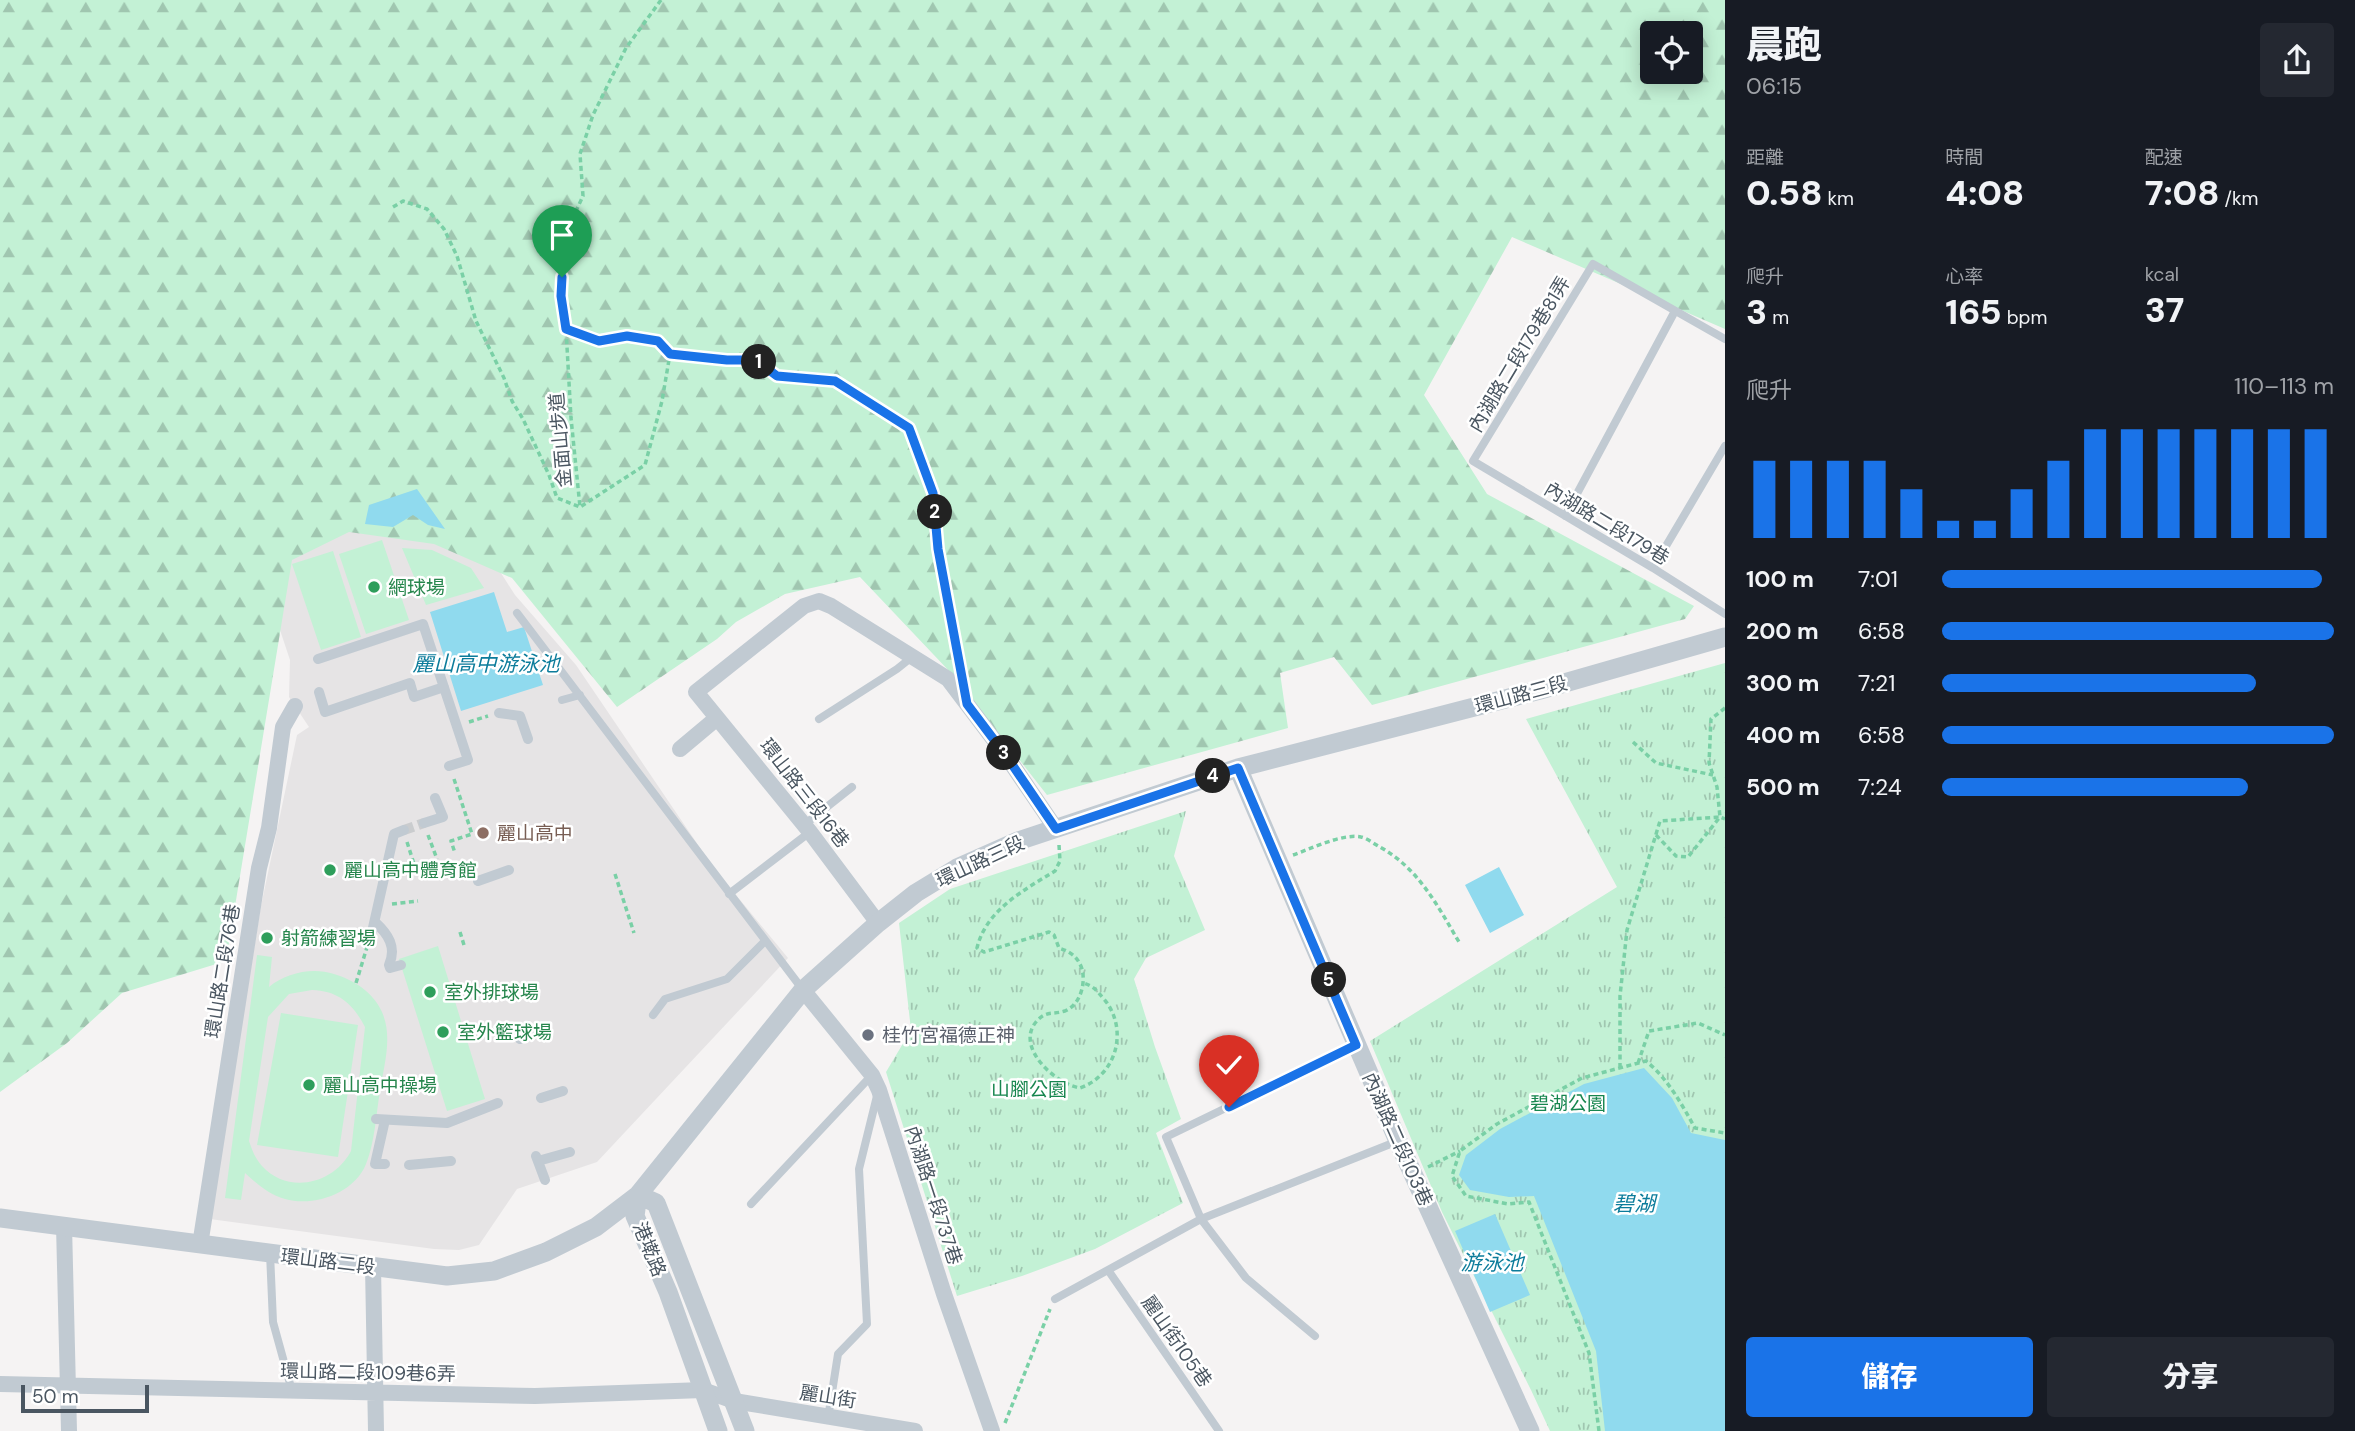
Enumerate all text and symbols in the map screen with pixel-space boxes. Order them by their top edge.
text: 晨跑 [1746,20,1822,70]
map controls [1640,21,1703,84]
button: locate [1640,21,1703,84]
button: share [2260,23,2334,97]
text: 06:15 [1746,71,1802,101]
text: 距離 [1746,145,1784,170]
text: 時間 [1945,145,1983,170]
text: 配速 [2145,145,2183,170]
text: 0.58 [1746,170,1822,216]
text: 4:08 [1945,170,2024,216]
text: 7:08 [2145,170,2220,216]
text: km [1822,186,1854,211]
text: /km [2220,186,2259,211]
pin [532,205,592,277]
icon: arrive [543,216,581,254]
text: kcal [2145,262,2179,287]
text: 爬升 [1746,264,1784,289]
text: 心率 [1945,264,1983,289]
street label: 內湖路二段179巷81弄 [1463,272,1576,437]
text: 37 [2145,287,2184,333]
text: 3 [1746,289,1767,335]
text: 165 [1945,289,2002,335]
text: m [1767,305,1789,330]
text: bpm [2002,305,2047,330]
pin: 1 [742,344,776,380]
text: 1 [755,349,762,374]
text: 110–113 m [2234,371,2334,401]
text: 爬升 [1746,375,1792,405]
street label: 金面山步道 [544,392,577,488]
street label: 內湖路二段179巷 [1540,476,1674,571]
pin: 2 [918,494,953,530]
text: 2 [929,499,940,524]
text: 100 m [1746,564,1814,594]
text: 7:01 [1858,564,1898,594]
place label: 網球場 [388,575,445,600]
marker: 網球場 [366,579,382,595]
text: 200 m [1746,616,1819,646]
text: 6:58 [1858,616,1905,646]
water label: 麗山高中游泳池 [413,650,561,678]
text: 300 m [1746,668,1819,698]
text: 7:21 [1858,668,1895,698]
street label: 環山路三段 [1472,670,1570,719]
text: 400 m [1746,720,1820,750]
text: 6:58 [1858,720,1905,750]
street label: 環山路三段16巷 [754,734,855,853]
pin: 3 [986,736,1021,770]
text: 3 [998,740,1009,765]
pin: 4 [1196,758,1230,794]
text: 4 [1206,763,1219,788]
text: 500 m [1746,772,1820,802]
text: 7:24 [1858,772,1902,802]
place label: 麗山高中 [497,821,573,846]
marker: 麗山高中 [475,825,491,841]
street label: 環山路三段 [932,830,1029,893]
place label: 麗山高中體育館 [344,858,477,883]
marker: 麗山高中體育館 [322,862,338,878]
street label: 環山路二段76巷 [200,902,245,1040]
place label: 射箭練習場 [281,926,376,951]
marker: 射箭練習場 [259,930,275,946]
pin: 5 [1312,962,1346,998]
text: 5 [1323,967,1334,992]
place label: 室外排球場 [444,980,539,1005]
marker: 室外排球場 [422,984,438,1000]
place label: 室外籃球場 [457,1020,552,1045]
place label: 桂竹宮福德正神 [882,1023,1015,1048]
marker: 室外籃球場 [435,1024,451,1040]
marker: 桂竹宮福德正神 [860,1027,876,1043]
pin [1199,1035,1259,1107]
icon: check [1210,1046,1248,1084]
street label: 內湖路二段103巷 [1357,1068,1438,1210]
place label: 麗山高中操場 [323,1073,437,1098]
marker: 麗山高中操場 [301,1077,317,1093]
park label: 山腳公園 [991,1077,1067,1102]
park label: 碧湖公園 [1530,1091,1606,1116]
street label: 內湖路一段737巷 [899,1122,968,1268]
water label: 碧湖 [1613,1190,1658,1218]
street label: 港墘路 [627,1218,672,1280]
street label: 環山路二段 [279,1243,377,1280]
water label: 游泳池 [1461,1249,1525,1277]
street label: 麗山街105巷 [1136,1290,1217,1392]
button: 儲存 [1746,1337,2033,1417]
button: 分享 [2047,1337,2334,1417]
street label: 環山路二段109巷6弄 [280,1358,456,1387]
street label: 麗山街 [798,1380,858,1413]
scale bar [21,1382,149,1414]
text: 50 m [32,1384,79,1409]

